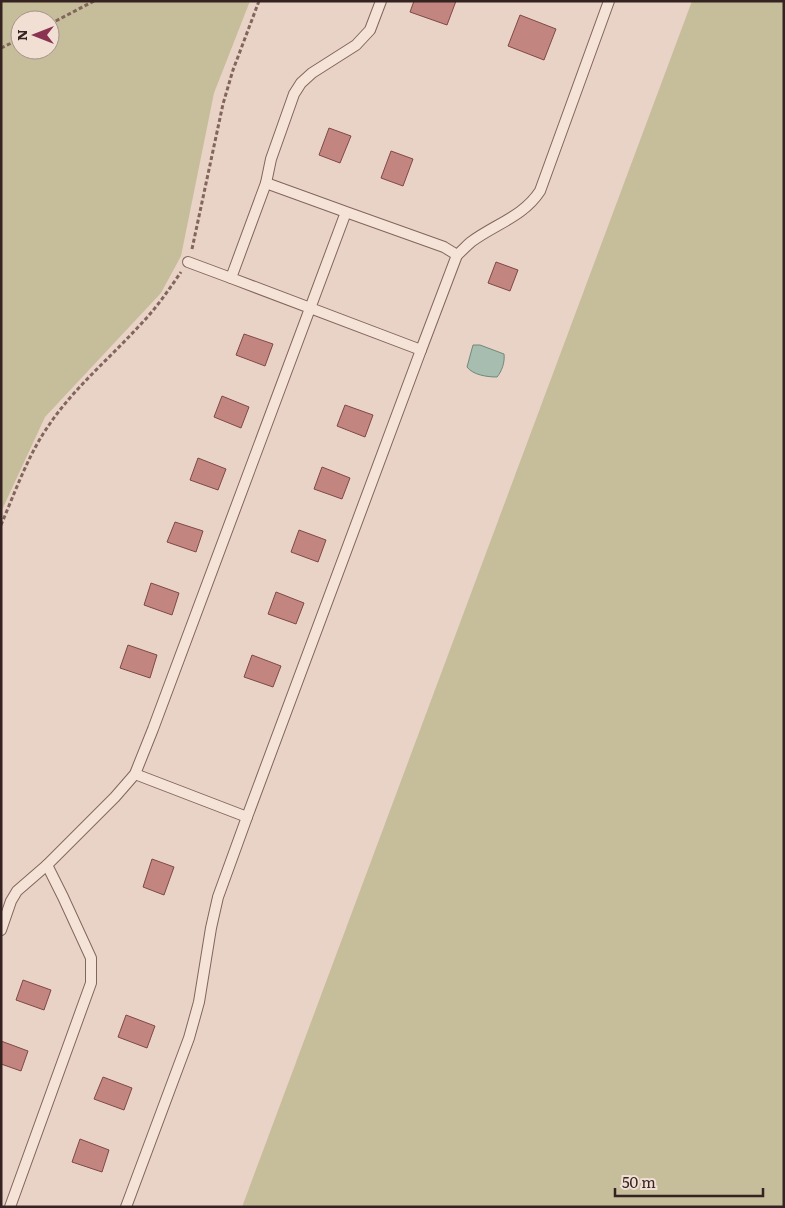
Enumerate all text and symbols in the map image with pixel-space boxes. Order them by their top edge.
north arrow [10,10,60,60]
text: N [11,29,31,41]
scale bar [615,1166,762,1198]
text: 50 m [622,1170,656,1193]

